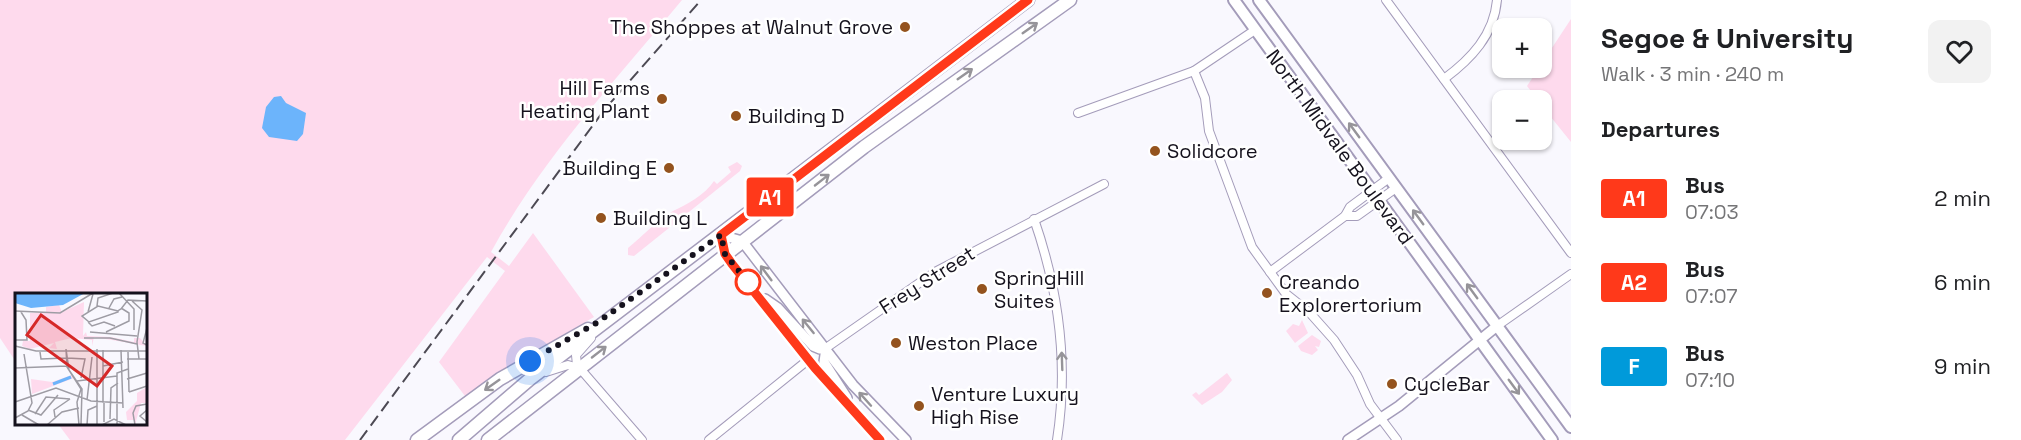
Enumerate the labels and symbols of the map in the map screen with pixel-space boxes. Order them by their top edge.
place label: The Shoppes at Walnut Grove [610,14,893,40]
marker: The Shoppes at Walnut Grove [898,20,912,34]
one-way arrow [1021,22,1037,35]
street label: North Midvale Boulevard [1260,44,1420,250]
one-way arrow [957,67,973,80]
place label: Hill Farms Heating Plant [520,75,650,124]
marker: Hill Farms Heating Plant [655,92,669,106]
place label: Building D [748,103,845,129]
marker: Building D [729,109,743,123]
one-way arrow [1348,123,1361,139]
place label: Solidcore [1167,138,1258,164]
marker: Solidcore [1148,144,1162,158]
place label: Building E [562,155,657,181]
marker: Building E [662,161,676,175]
one-way arrow [813,173,829,186]
line badge: A1 [743,178,797,216]
place label: Building L [613,205,707,231]
one-way arrow [1412,210,1424,226]
marker: Building L [594,211,608,225]
street label: Frey Street [874,240,980,320]
place label: SpringHill Suites [994,265,1085,314]
one-way arrow [760,266,773,282]
unlabelled marker [735,269,761,295]
place label: Creando Explorertorium [1279,269,1422,318]
marker: SpringHill Suites [975,282,989,296]
one-way arrow [1466,284,1478,300]
marker: Creando Explorertorium [1260,286,1274,300]
inset map [15,293,147,425]
one-way arrow [802,318,815,334]
place label: Weston Place [908,330,1038,356]
marker: Weston Place [889,336,903,350]
one-way arrow [591,345,607,358]
your location [515,346,545,376]
one-way arrow [1057,351,1068,371]
place label: CycleBar [1404,371,1490,397]
marker: CycleBar [1385,377,1399,391]
one-way arrow [484,379,500,391]
one-way arrow [1508,379,1520,395]
place label: Venture Luxury High Rise [931,381,1079,430]
one-way arrow [858,391,872,406]
marker: Venture Luxury High Rise [912,399,926,413]

